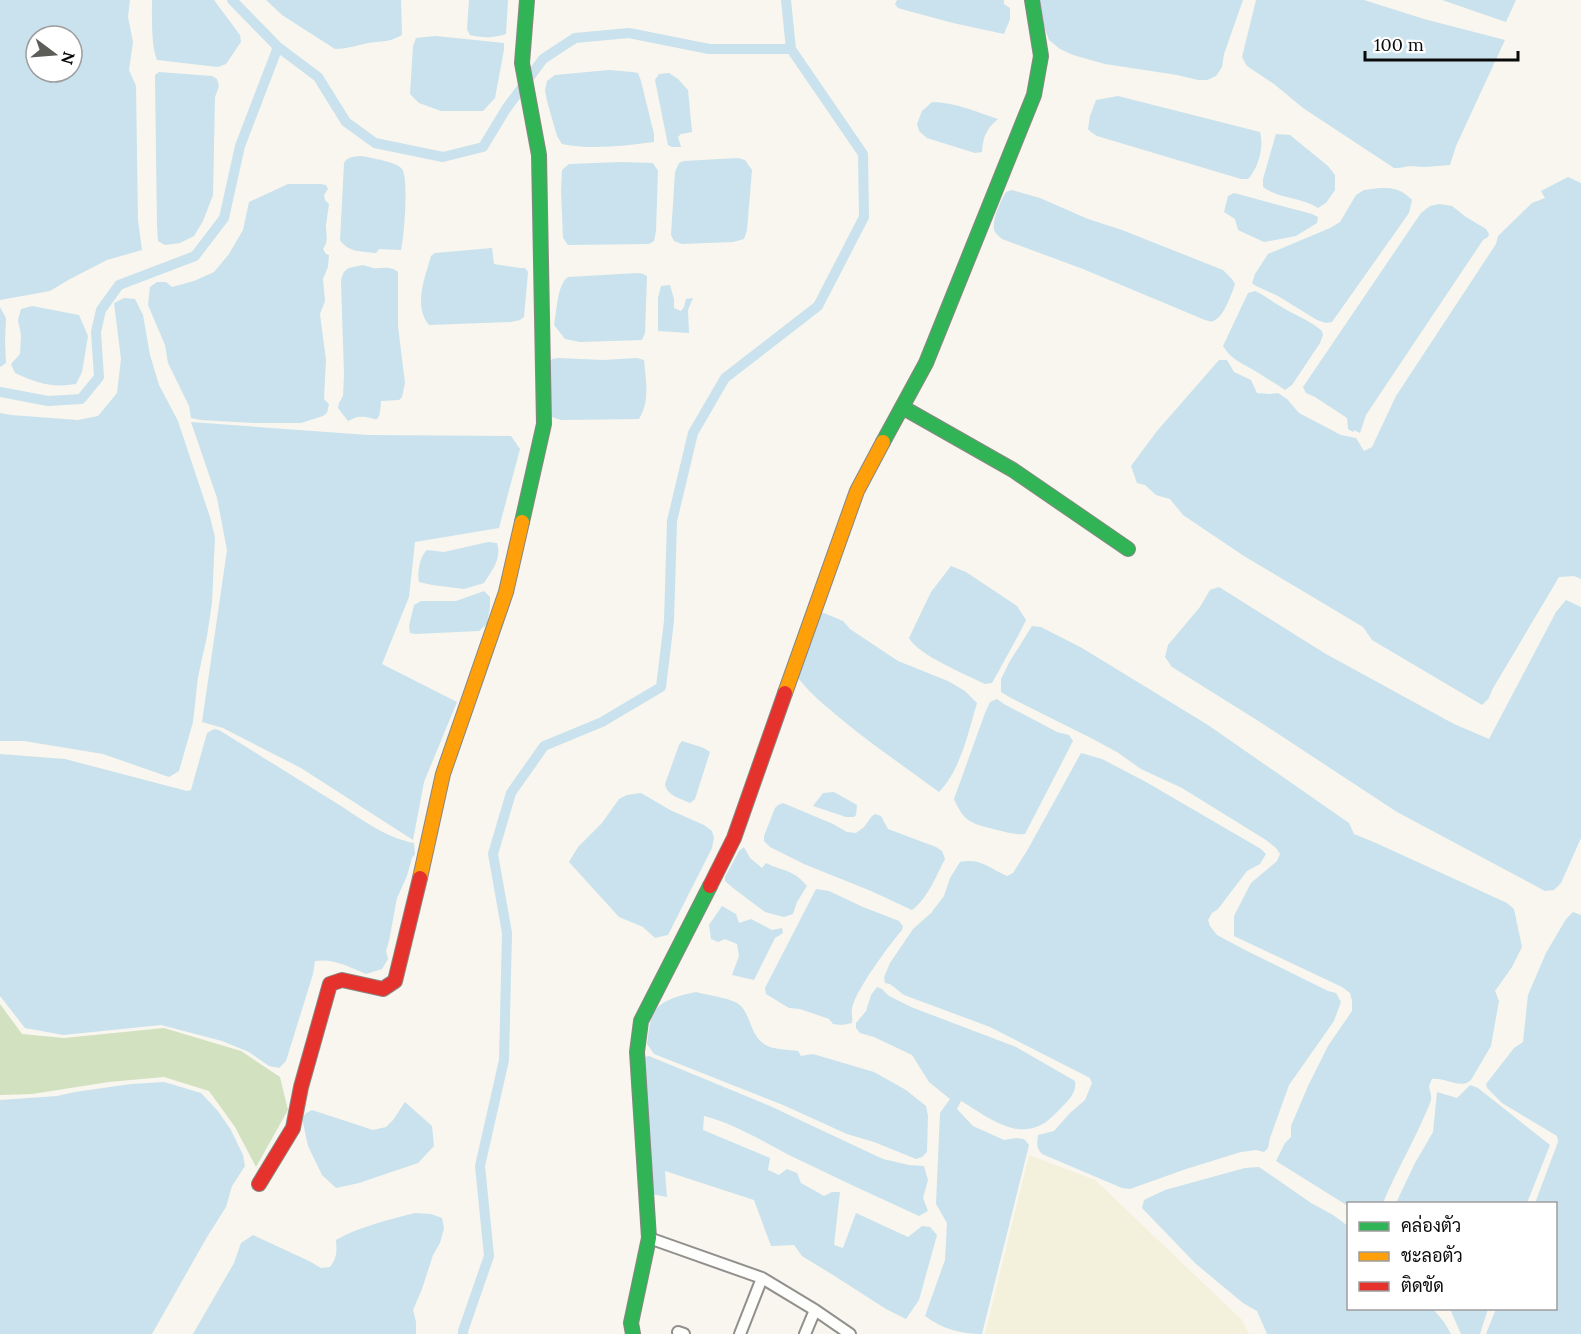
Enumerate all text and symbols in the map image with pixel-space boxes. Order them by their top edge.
north arrow [24,24,84,84]
scale bar [1365,24,1518,62]
text: 100 m [1374,33,1424,56]
text: N [57,49,80,67]
legend [1347,1202,1557,1310]
text: คล่องตัว [1401,1214,1461,1237]
text: ชะลอตัว [1401,1244,1463,1267]
text: ติดขัด [1401,1274,1444,1297]

